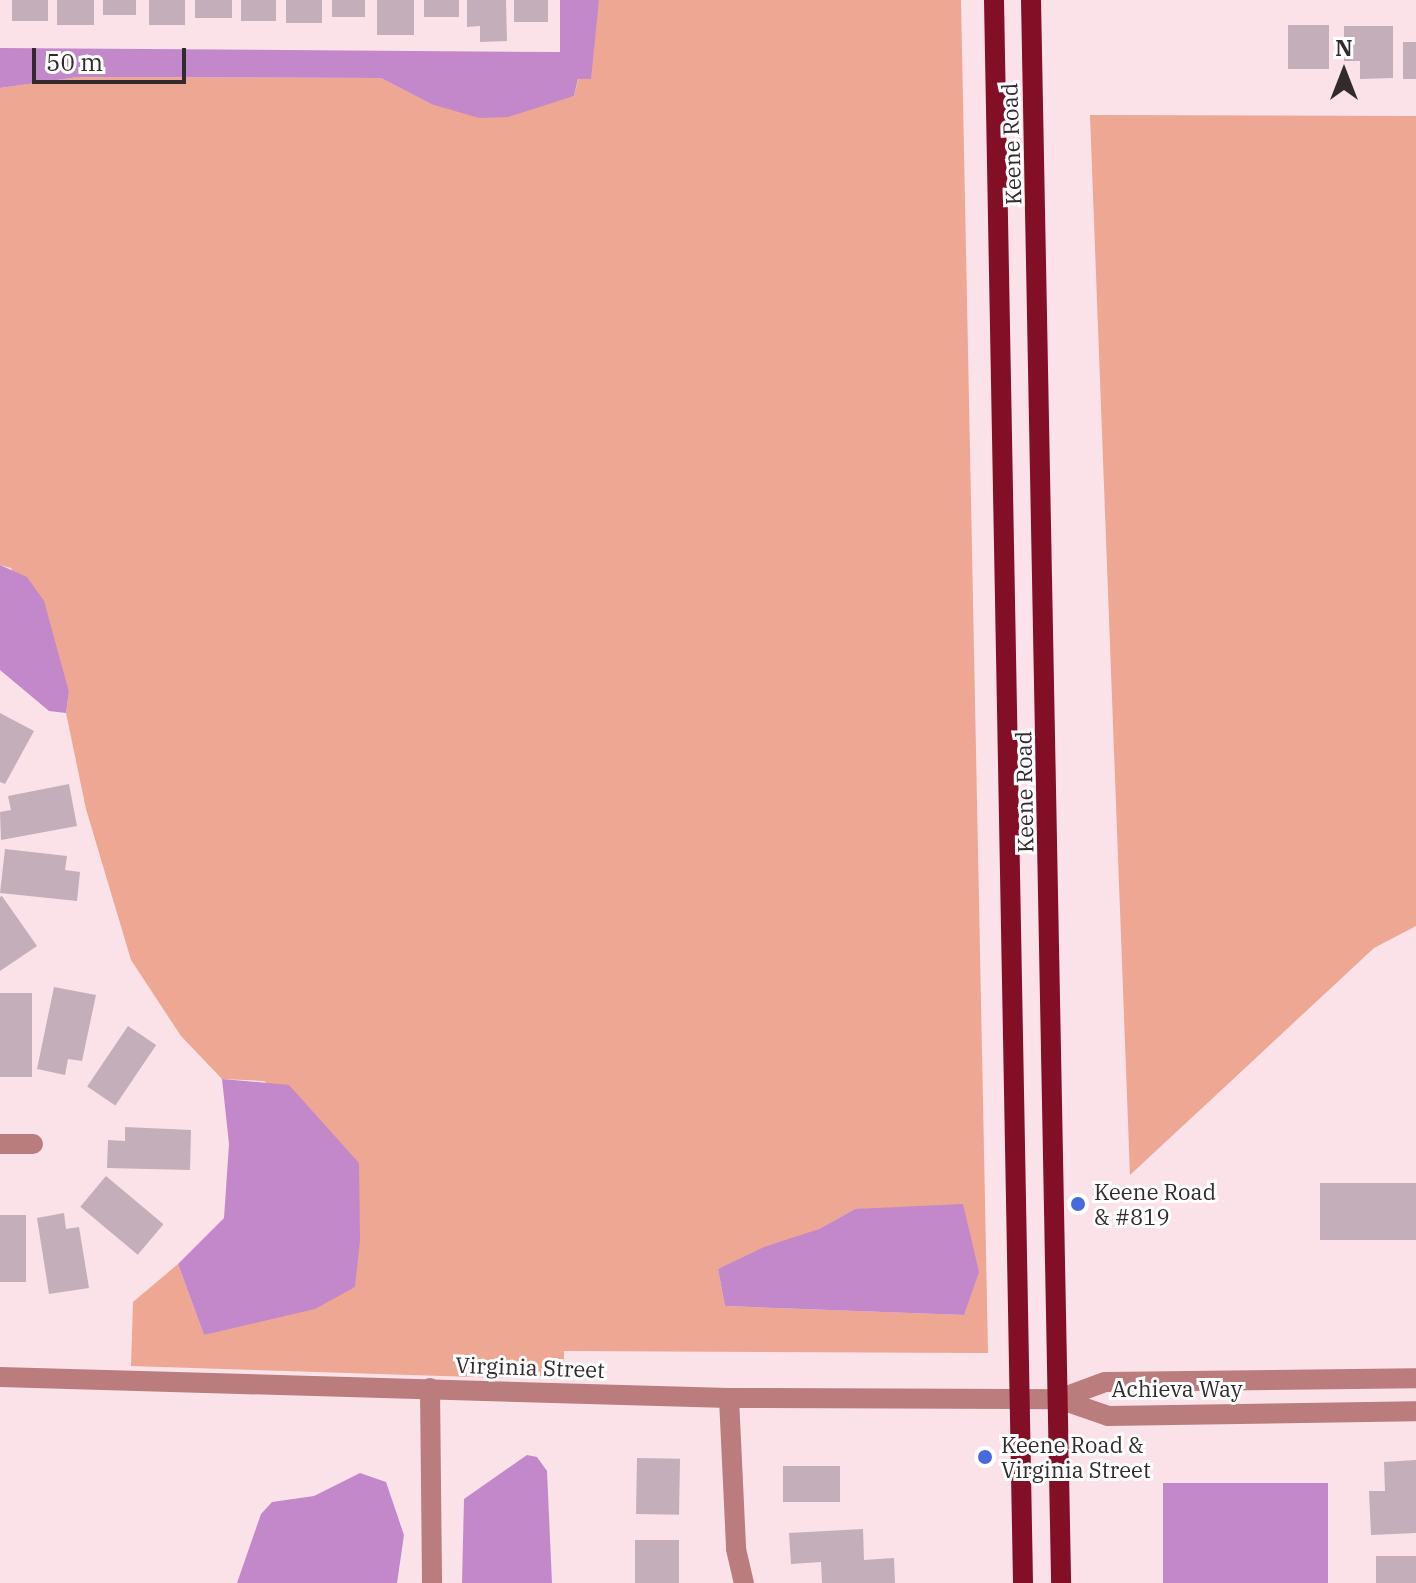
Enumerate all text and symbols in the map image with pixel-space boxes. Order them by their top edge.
scale bar [36,32,190,82]
north arrow [1304,32,1384,112]
text: N [1335,33,1353,62]
text: 50 m [46,46,103,78]
street label: Keene Road [996,83,1026,205]
street label: Keene Road [1010,731,1038,853]
place label: Keene Road & #819 [1094,1178,1216,1230]
marker: Keene Road & #819 [1069,1195,1087,1213]
street label: Virginia Street [455,1351,605,1383]
street label: Achieva Way [1112,1376,1242,1402]
place label: Keene Road & Virginia Street [1001,1431,1151,1482]
marker: Keene Road & Virginia Street [976,1448,994,1466]

